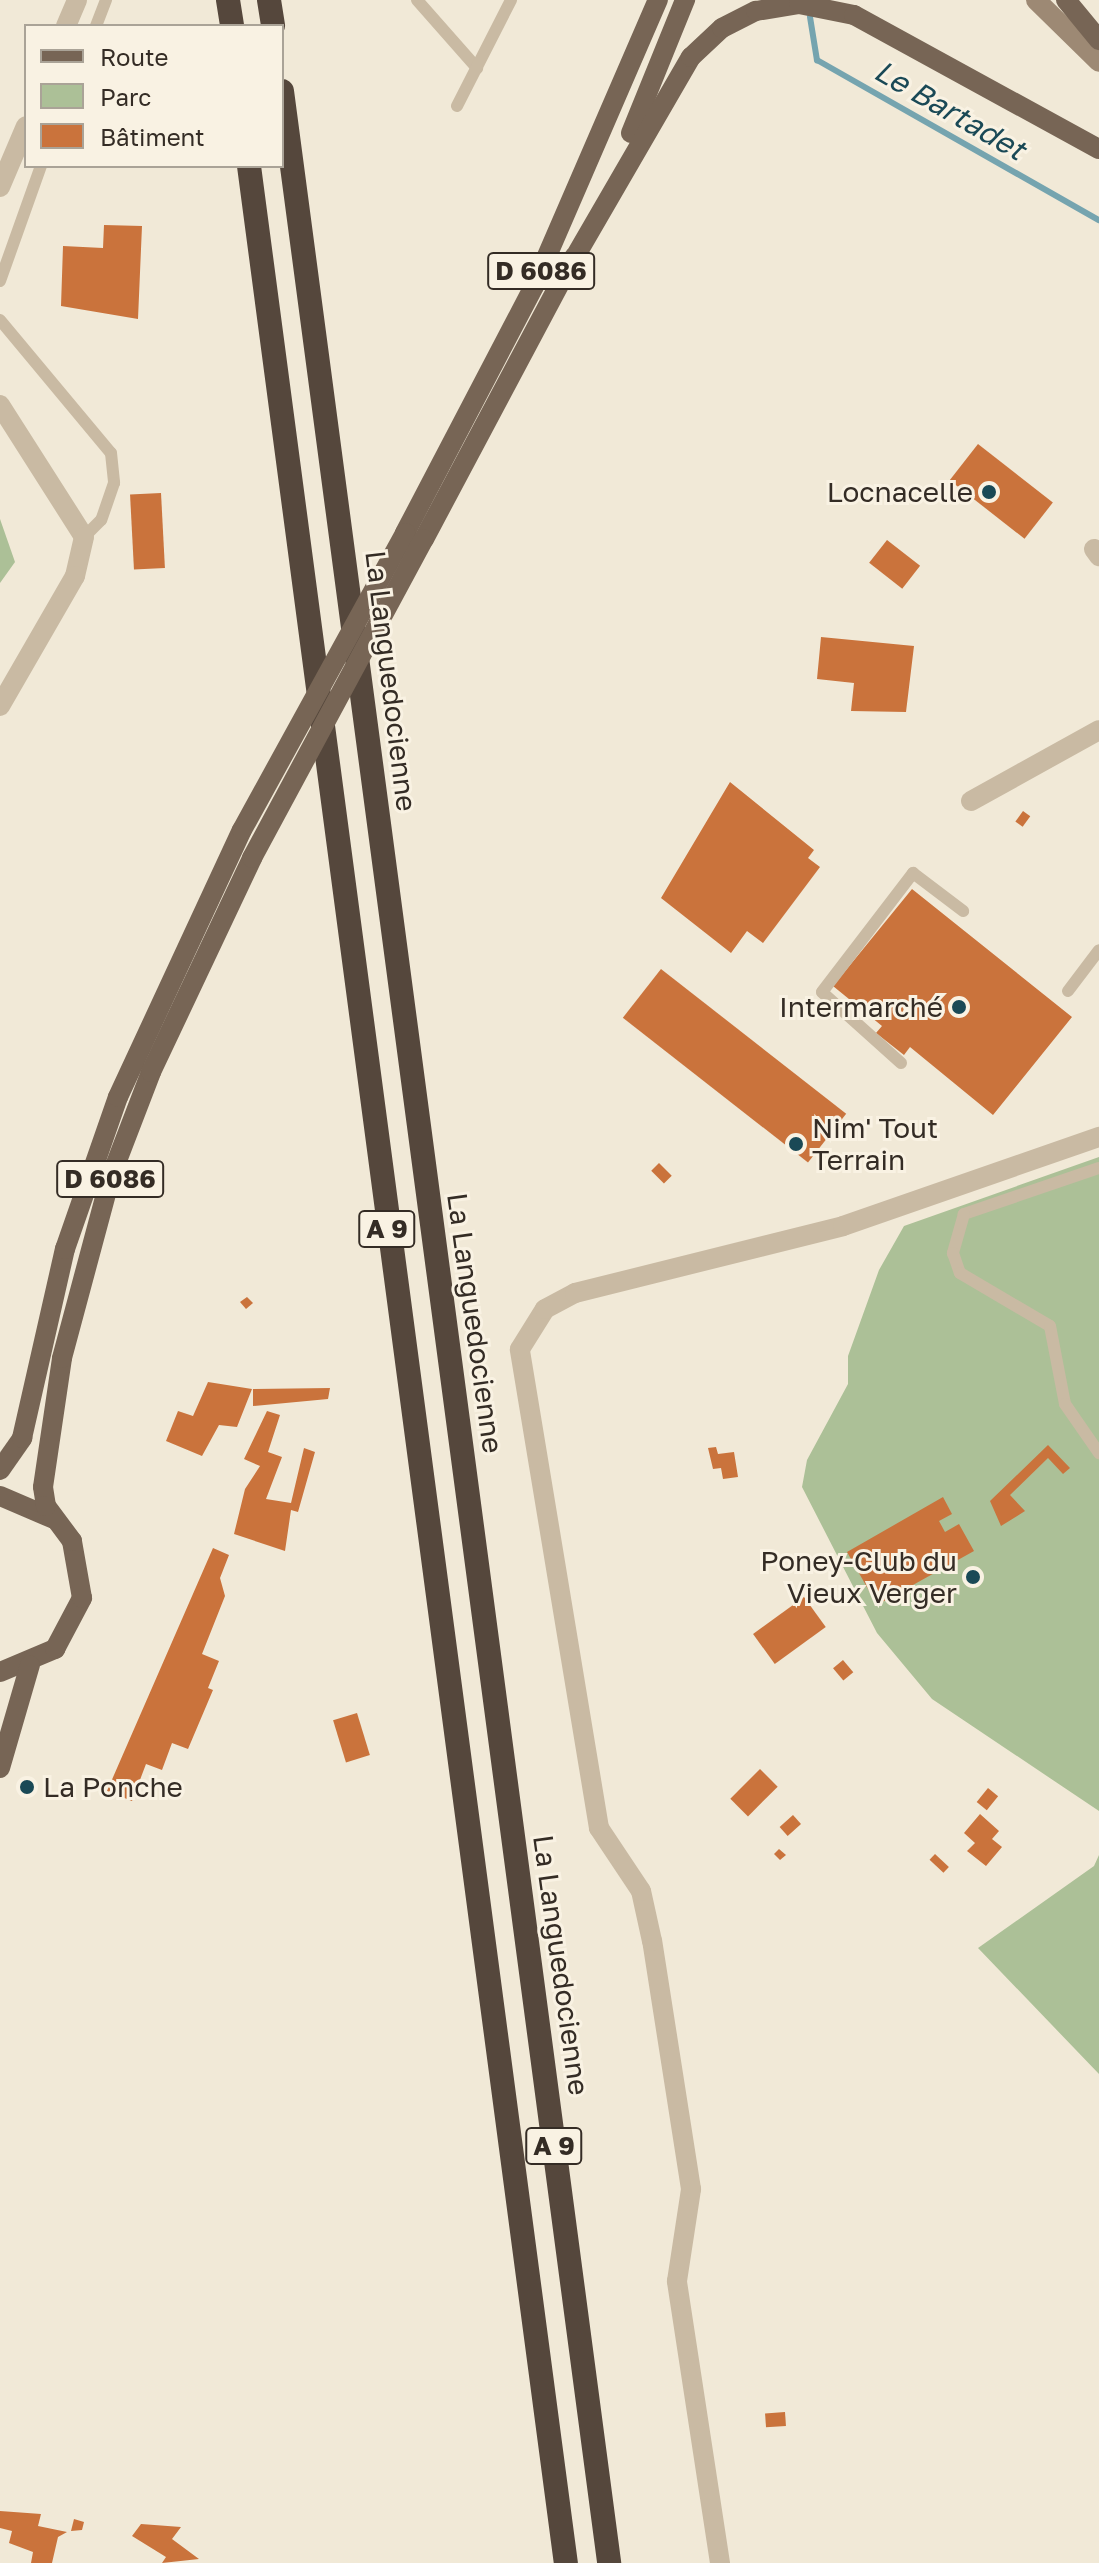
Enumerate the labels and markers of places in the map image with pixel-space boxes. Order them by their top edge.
place label: Locnacelle [827,475,973,509]
marker: Locnacelle [980,483,998,501]
place label: Intermarché [779,990,943,1024]
marker: Intermarché [950,998,968,1016]
place label: Nim' Tout Terrain [812,1111,938,1177]
marker: Nim' Tout Terrain [787,1135,805,1153]
place label: Poney-Club du Vieux Verger [760,1544,957,1610]
marker: Poney-Club du Vieux Verger [964,1568,982,1586]
place label: La Ponche [43,1770,183,1804]
marker: La Ponche [18,1778,36,1796]

